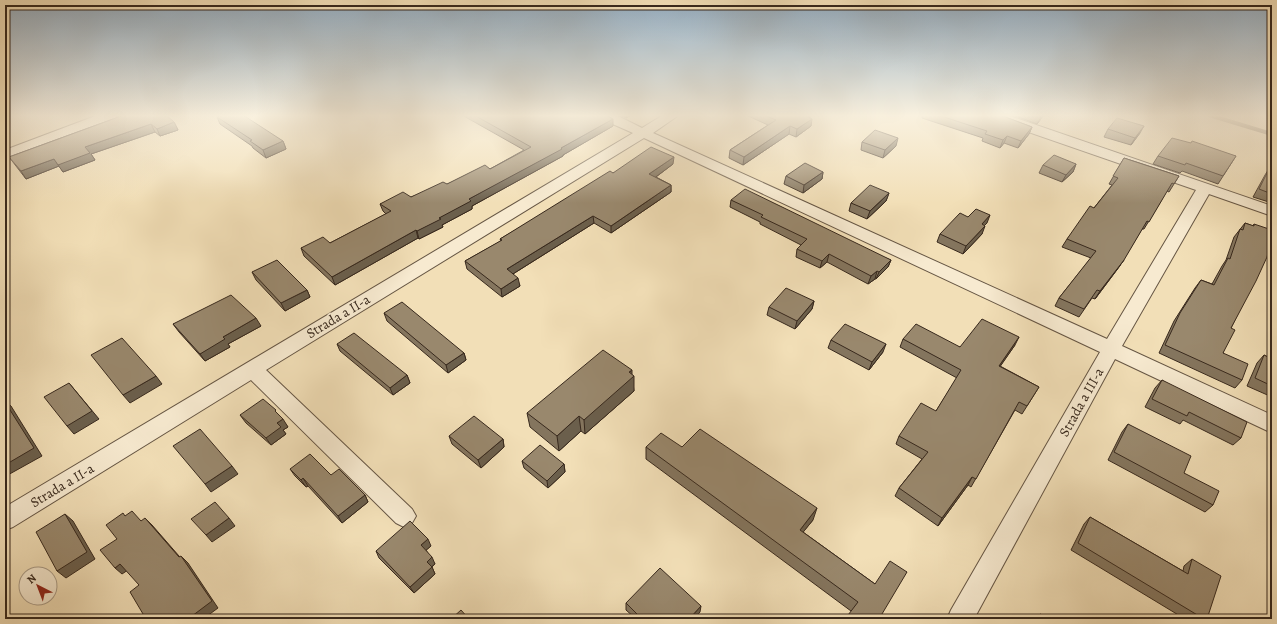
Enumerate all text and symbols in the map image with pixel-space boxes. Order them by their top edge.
street label: Strada a II-a [303,290,374,343]
street label: Strada a III-a [1055,364,1109,440]
street label: Strada a II-a [27,459,98,512]
north arrow [18,566,58,606]
text: N [24,571,40,587]

